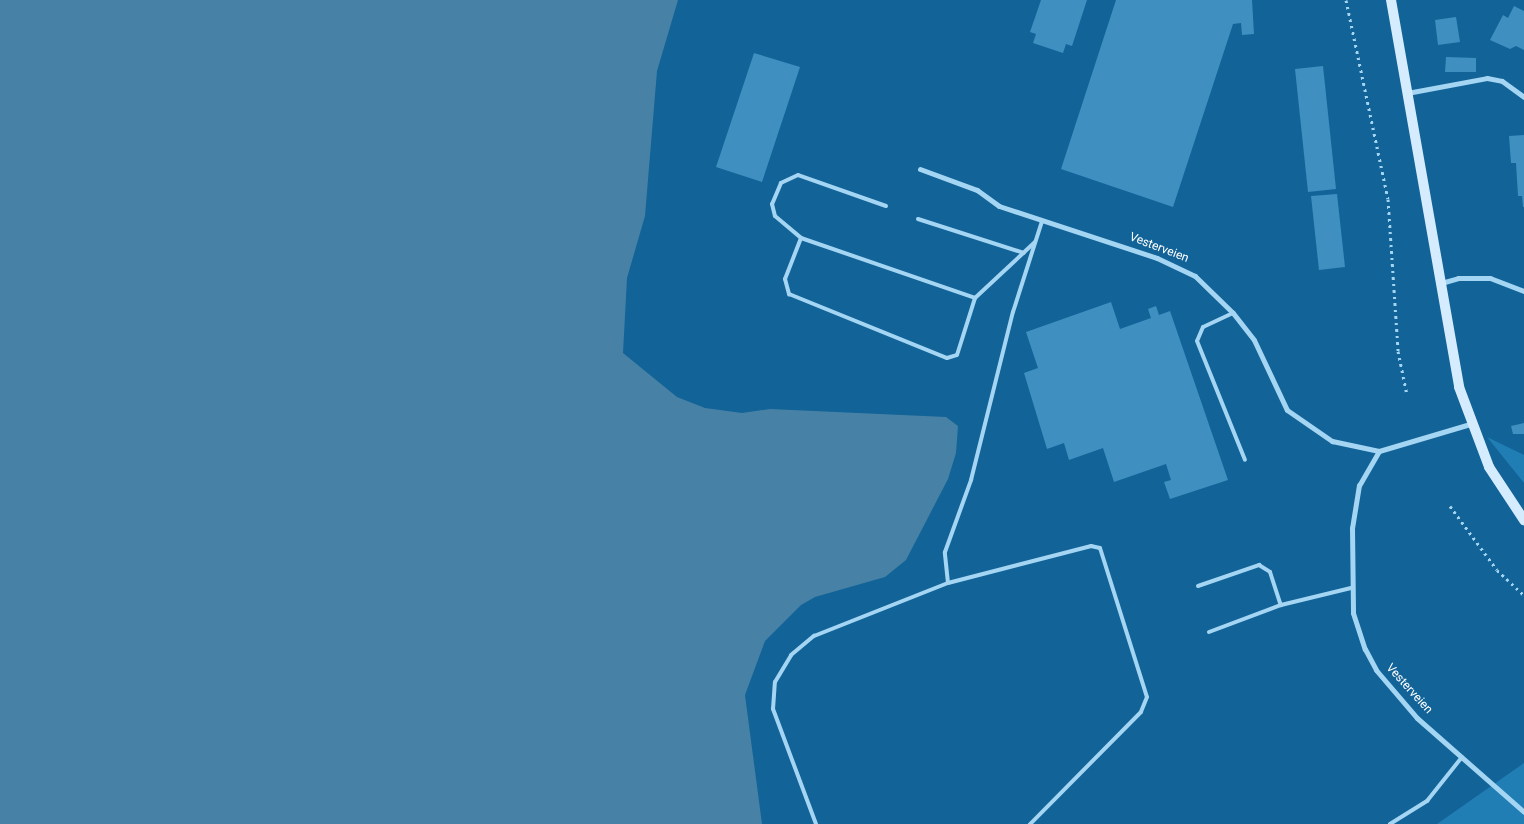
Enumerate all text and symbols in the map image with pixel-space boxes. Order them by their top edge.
street label: Vesterveien [1127,230,1191,266]
street label: Vesterveien [1383,661,1435,717]

